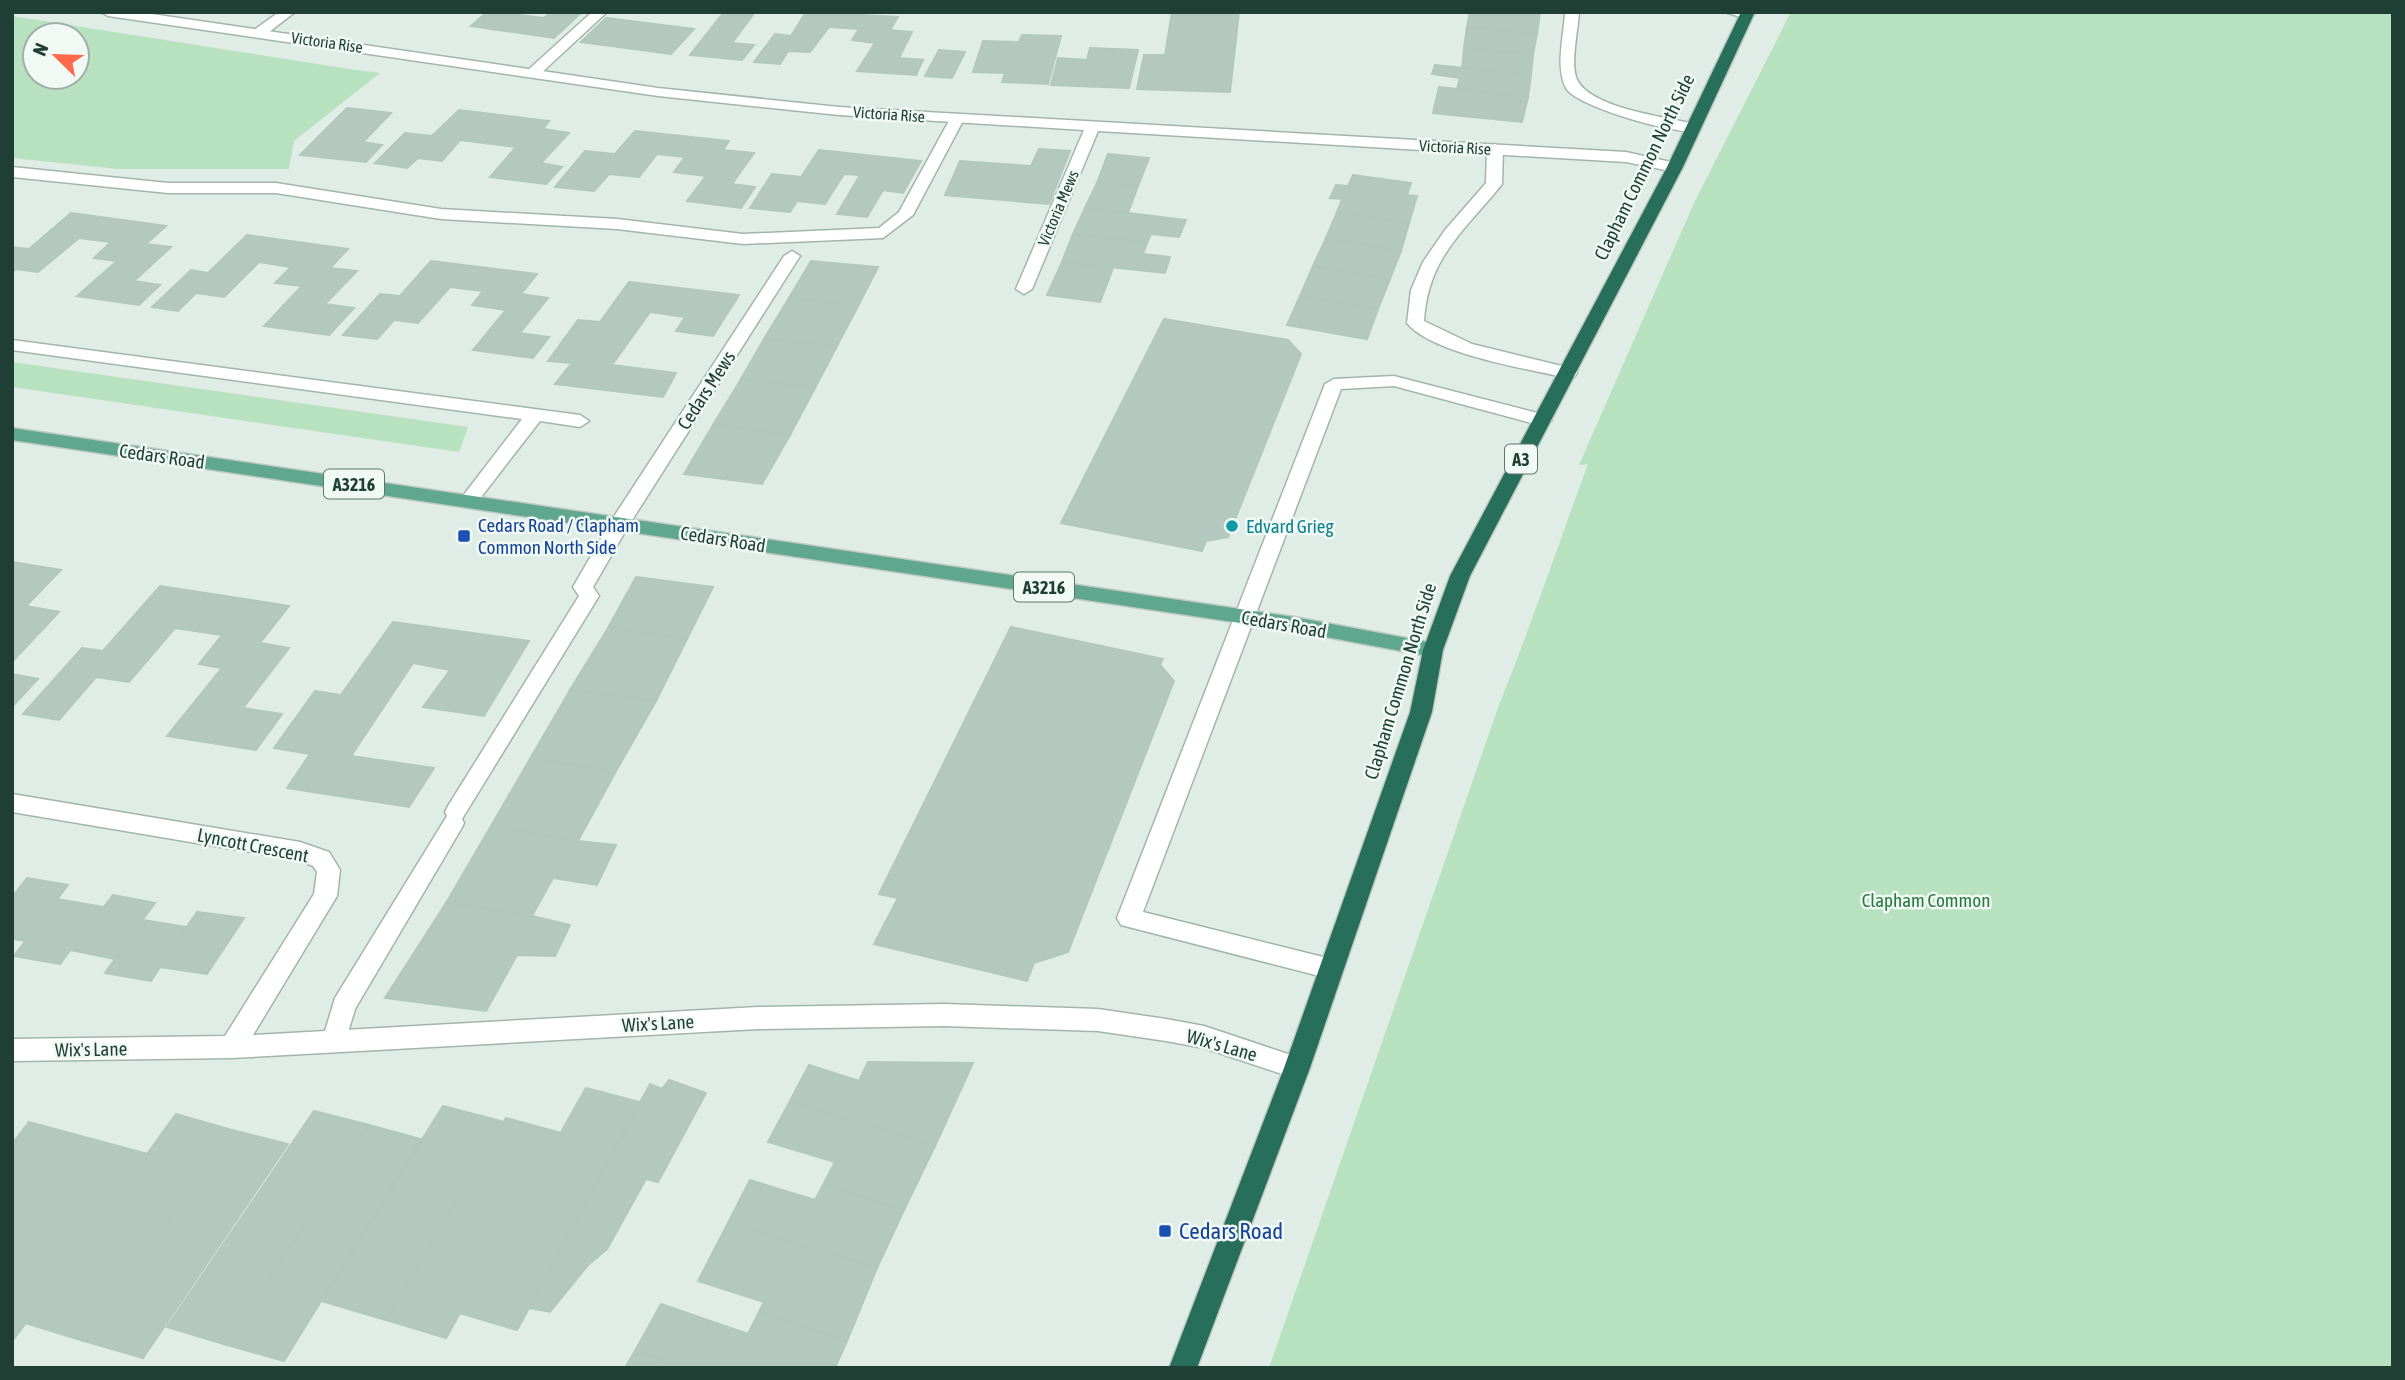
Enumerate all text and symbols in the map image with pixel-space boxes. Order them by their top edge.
north arrow [21,21,91,91]
street label: Victoria Rise [290,28,364,56]
text: N [28,40,53,59]
street label: Clapham Common North Side [1589,70,1699,264]
street label: Victoria Rise [852,103,926,125]
street label: Victoria Rise [1419,136,1491,158]
street label: Victoria Mews [1034,167,1082,249]
street label: Cedars Mews [673,346,740,433]
street label: Cedars Road [118,439,206,473]
road number: A3 [1505,444,1537,474]
road number: A3216 [324,470,384,498]
place label: Cedars Road / Clapham Common North Side [478,514,639,558]
place label: Edvard Grieg [1246,515,1334,537]
marker: Edvard Grieg [1224,518,1240,534]
street label: Cedars Road [679,521,767,557]
marker: Cedars Road / Clapham Common North Side [456,528,472,544]
road number: A3216 [1014,572,1074,602]
street label: Clapham Common North Side [1360,580,1440,782]
street label: Cedars Road [1240,606,1328,642]
street label: Lyncott Crescent [195,823,311,867]
park label: Clapham Common [1862,889,1990,911]
street label: Wix's Lane [621,1010,695,1036]
street label: Wix's Lane [1184,1024,1260,1066]
street label: Wix's Lane [55,1037,127,1061]
place label: Cedars Road [1179,1218,1283,1244]
marker: Cedars Road [1157,1223,1173,1239]

